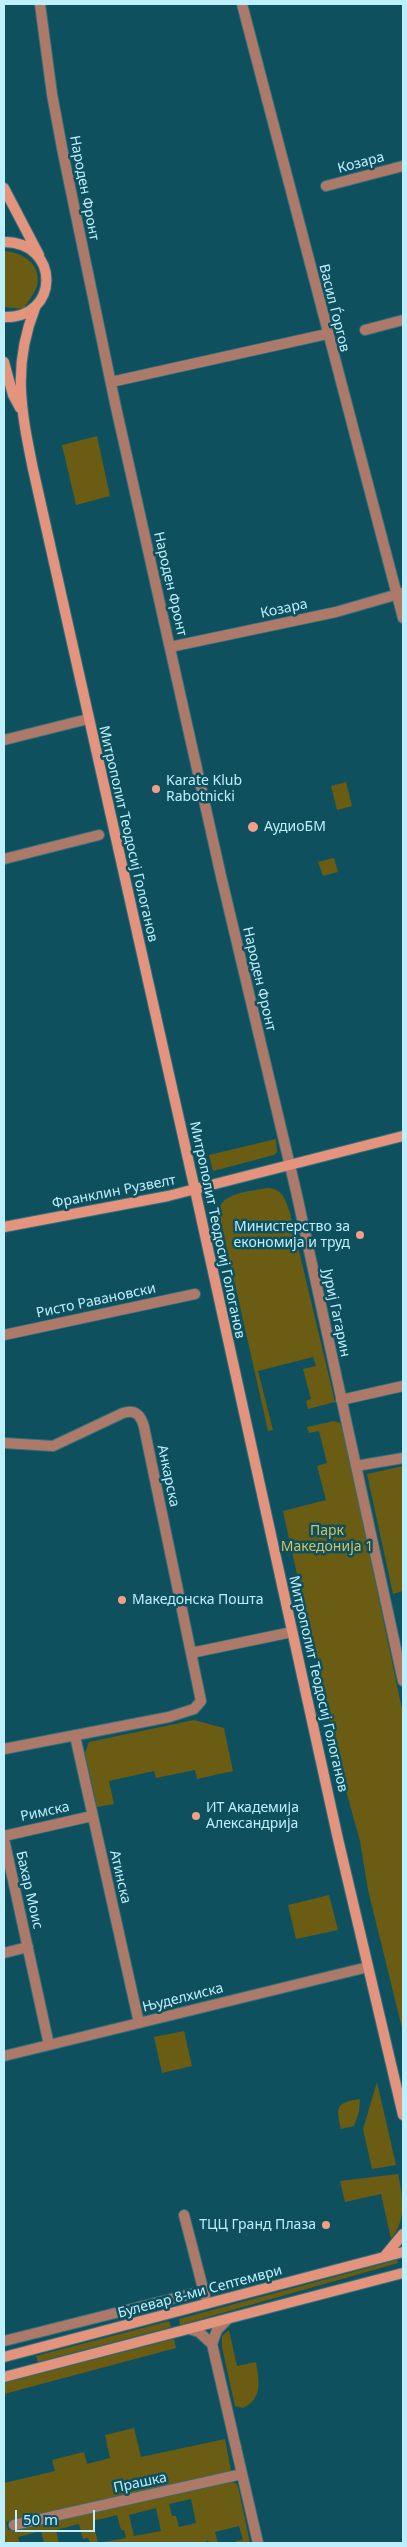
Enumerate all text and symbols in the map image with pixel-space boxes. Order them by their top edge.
street label: Народен Фронт [66,134,102,242]
street label: Козара [336,149,386,177]
street label: Васил Ѓоргов [315,262,353,354]
street label: Народен Фронт [150,530,190,638]
street label: Козара [259,596,309,622]
street label: Митрополит Теодосиј Гологанов [95,724,161,944]
place label: Karate Klub Rabotnicki [166,773,242,806]
marker: Karate Klub Rabotnicki [150,783,162,795]
place label: АудиоБМ [264,819,326,835]
marker: АудиоБМ [246,820,260,834]
street label: Народен Фронт [239,925,279,1033]
street label: Митрополит Теодосиј Гологанов [186,1120,248,1340]
street label: Франклин Рузвелт [51,1172,177,1212]
place label: Министерство за економија и труд [234,1219,350,1252]
marker: Министерство за економија и труд [354,1229,366,1241]
street label: Јуриј Гагарин [318,1267,354,1359]
street label: Ристо Равановски [35,1280,157,1322]
street label: Анкарска [153,1444,183,1508]
park label: Парк Македонија 1 [281,1523,373,1555]
street label: Митрополит Теодосиј Гологанов [285,1574,351,1794]
place label: Македонска Пошта [132,1592,263,1608]
marker: Македонска Пошта [116,1594,128,1606]
street label: Римска [19,1799,71,1825]
place label: ИТ Академија Александрија [206,1800,299,1832]
marker: ИТ Академија Александрија [190,1810,202,1822]
street label: Бахар Моис [12,1849,46,1931]
street label: Атинска [106,1849,134,1905]
street label: Њуделхиска [141,1980,225,2016]
place label: ТЦЦ Гранд Плаза [199,2217,316,2233]
marker: ТЦЦ Гранд Плаза [320,2219,332,2231]
street label: Булевар 8-ми Септември [116,2262,284,2322]
street label: Прашка [112,2469,168,2497]
scale bar [18,2500,98,2532]
text: 50 m [23,2509,58,2529]

